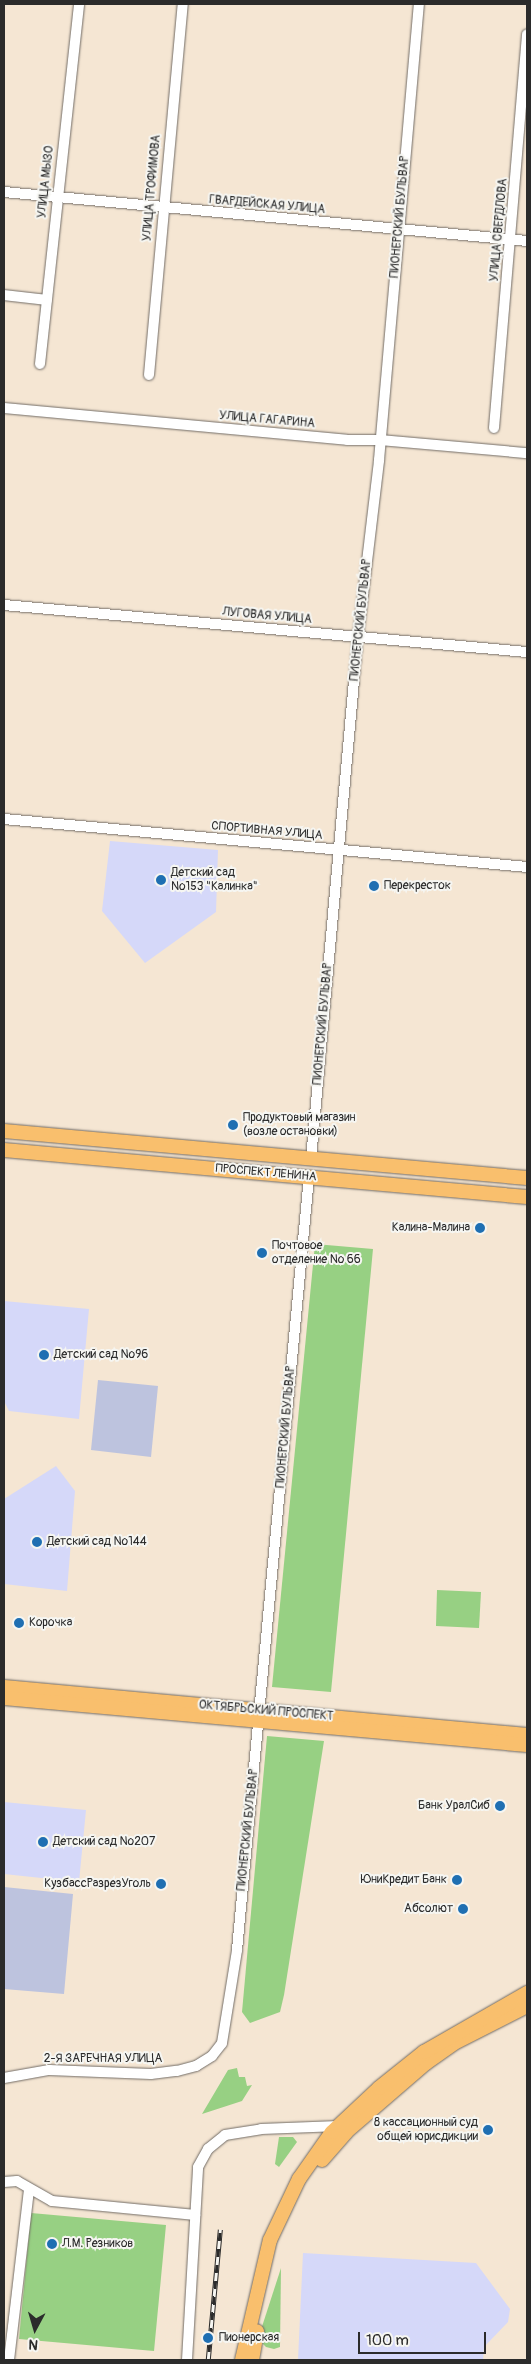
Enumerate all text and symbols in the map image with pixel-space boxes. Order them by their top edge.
street label: УЛИЦА ТРОФИМОВА [140,134,164,242]
street label: УЛИЦА МЫЗО [35,145,57,219]
street label: ПИОНЕРСКИЙ БУЛЬВАР [387,155,413,279]
street label: УЛИЦА СВЕРДЛОВА [487,178,511,282]
street label: ГВАРДЕЙСКАЯ УЛИЦА [208,193,326,217]
street label: УЛИЦА ГАГАРИНА [218,409,316,431]
street label: ПИОНЕРСКИЙ БУЛЬВАР [347,558,375,682]
street label: ЛУГОВАЯ УЛИЦА [222,605,312,627]
street label: СПОРТИВНАЯ УЛИЦА [211,819,323,843]
place label: Детский сад №153 "Калинка" [171,866,258,894]
marker: Детский сад №153 "Калинка" [155,874,167,886]
place label: Перекресток [384,879,451,893]
marker: Перекресток [368,880,380,892]
street label: ПИОНЕРСКИЙ БУЛЬВАР [310,962,336,1086]
place label: Продуктовый магазин (возле остановки) [243,1111,356,1139]
marker: Продуктовый магазин (возле остановки) [227,1119,239,1131]
street label: ПРОСПЕКТ ЛЕНИНА [215,1161,317,1185]
place label: Калина-Малина [392,1221,470,1235]
marker: Калина-Малина [474,1222,486,1234]
place label: Почтовое отделение № 66 [272,1239,361,1267]
marker: Почтовое отделение № 66 [256,1247,268,1259]
place label: Детский сад №96 [54,1348,148,1362]
marker: Детский сад №96 [38,1349,50,1361]
street label: ПИОНЕРСКИЙ БУЛЬВАР [273,1365,299,1489]
place label: Детский сад №144 [47,1535,147,1549]
marker: Детский сад №144 [31,1536,43,1548]
place label: Корочка [29,1616,72,1630]
marker: Корочка [13,1617,25,1629]
street label: ОКТЯБРЬСКИЙ ПРОСПЕКТ [198,1698,334,1724]
street label: ПИОНЕРСКИЙ БУЛЬВАР [234,1768,262,1892]
place label: Банк УралСиб [418,1799,490,1813]
marker: Банк УралСиб [494,1800,506,1812]
place label: Детский сад №207 [53,1835,155,1849]
marker: Детский сад №207 [37,1836,49,1848]
place label: ЮниКредит Банк [361,1873,447,1887]
marker: ЮниКредит Банк [451,1874,463,1886]
place label: КузбассРазрезУголь [44,1877,151,1891]
marker: КузбассРазрезУголь [155,1878,167,1890]
place label: Абсолют [404,1902,453,1916]
marker: Абсолют [457,1903,469,1915]
street label: 2-Я ЗАРЕЧНАЯ УЛИЦА [44,2052,162,2066]
place label: 8 кассационный суд общей юрисдикции [374,2116,478,2144]
marker: 8 кассационный суд общей юрисдикции [482,2124,494,2136]
place label: Л.М. Резников [62,2237,133,2251]
marker: Л.М. Резников [46,2238,58,2250]
north arrow [10,2304,60,2354]
scale bar [361,2322,488,2354]
marker: Пионерская [201,2331,215,2345]
place label: Пионерская [219,2331,279,2345]
text: 100 m [366,2331,409,2350]
text: N [28,2335,39,2353]

